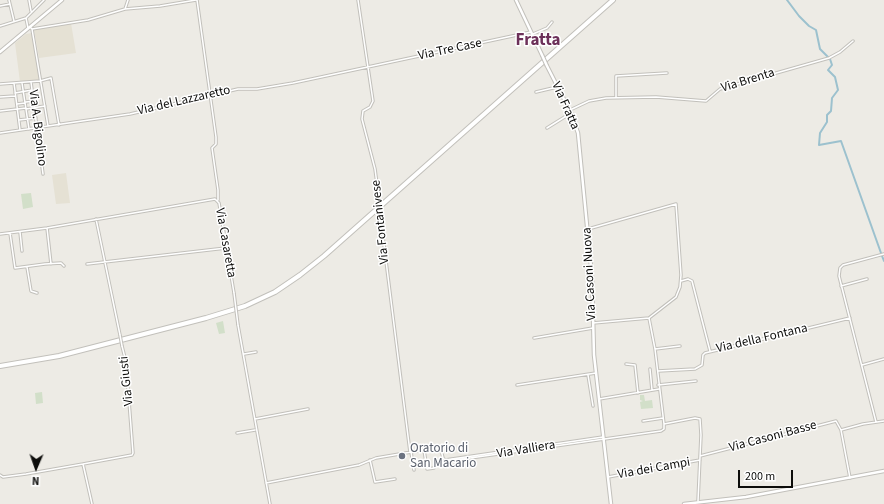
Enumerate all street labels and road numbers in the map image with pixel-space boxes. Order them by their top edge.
street label: Via Tre Case [417,36,483,64]
street label: Via Brenta [719,65,777,97]
street label: Via Fratta [548,80,582,132]
street label: Via del Lazzaretto [136,83,232,119]
street label: Via A. Bigolino [25,89,49,167]
street label: Via Fontanivese [369,179,393,265]
street label: Via Casaretta [211,207,239,279]
street label: Via Casoni Nuova [580,227,600,321]
street label: Via della Fontana [715,321,809,357]
street label: Via Giusti [117,355,137,407]
street label: Via Casoni Basse [728,418,818,456]
street label: Via Valliera [496,438,556,462]
street label: Via dei Campi [616,455,692,483]

